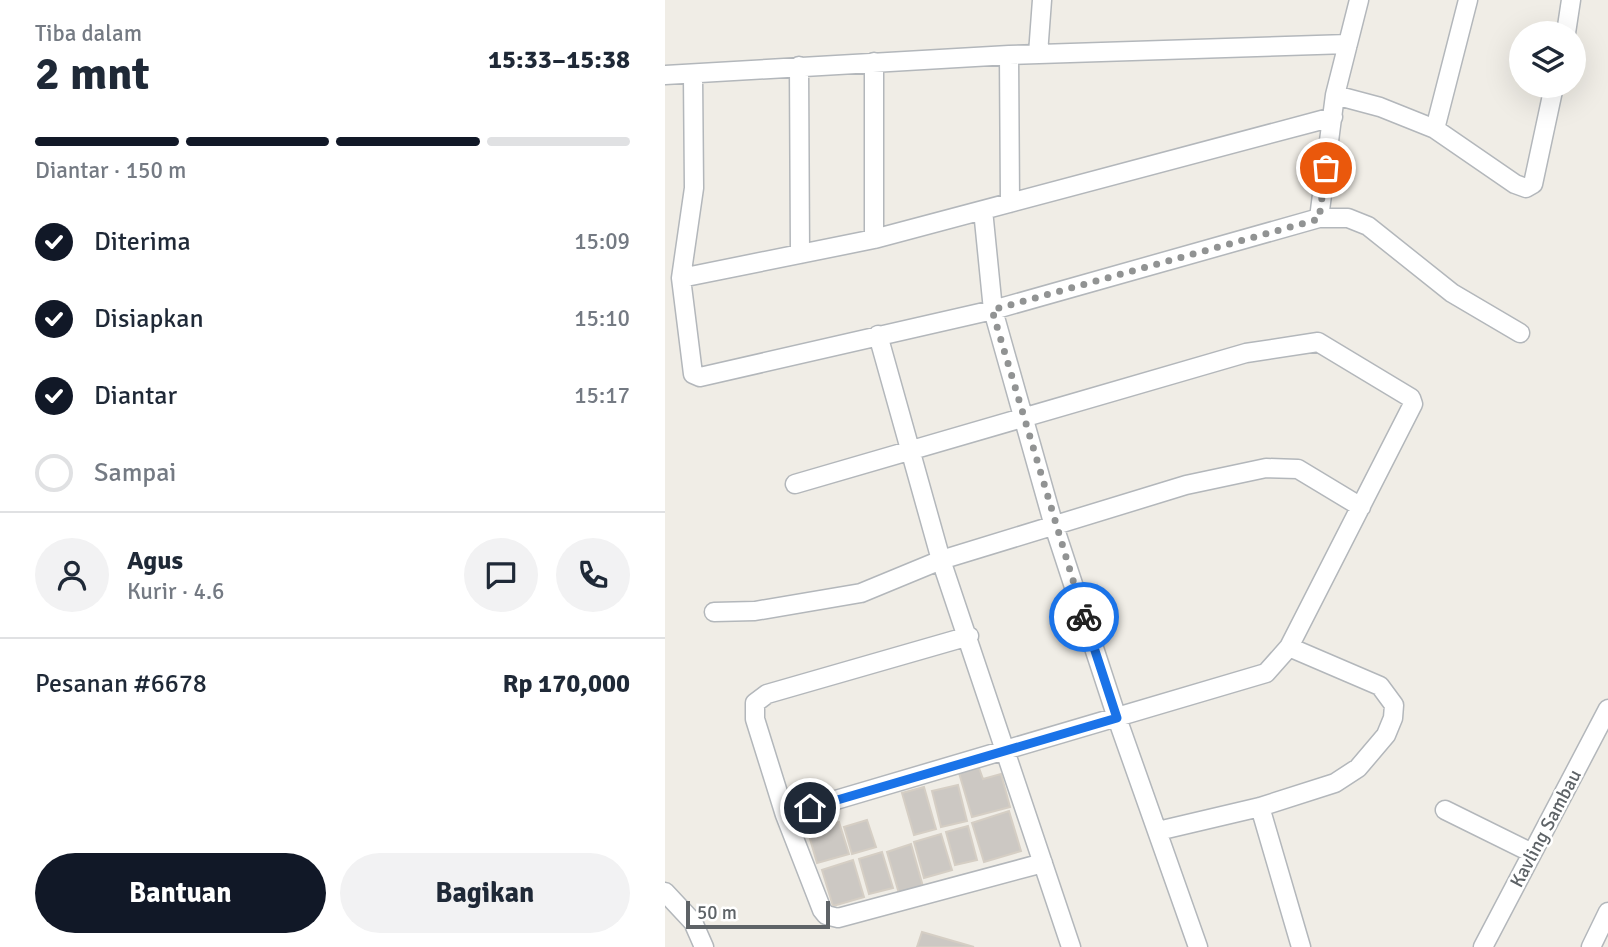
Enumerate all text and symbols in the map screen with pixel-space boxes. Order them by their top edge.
text: Tiba dalam [35,19,142,48]
map controls [1509,21,1586,98]
button: layers [1509,21,1586,98]
text: 15:33–15:38 [488,44,630,76]
text: 2 mnt [35,46,150,102]
pin [1296,138,1356,198]
icon: bag [1307,149,1345,187]
text: Diantar · 150 m [35,156,186,185]
icon: check [35,223,73,261]
text: Diterima [94,226,191,258]
text: 15:09 [574,227,630,256]
icon: check [35,300,73,338]
text: Disiapkan [94,303,204,335]
text: 15:10 [574,304,630,333]
icon: check [35,377,73,415]
text: Diantar [94,380,177,412]
text: 15:17 [574,381,630,410]
text: Sampai [94,457,176,489]
button: person [35,538,109,612]
button: chat [464,538,538,612]
button: phone [556,538,630,612]
text: Agus [127,545,183,577]
text: Kurir · 4.6 [127,577,224,606]
courier [1049,582,1119,652]
icon: bike [1065,598,1103,636]
text: Pesanan #6678 [35,668,207,700]
text: Rp 170,000 [502,668,630,700]
street label: Kavling Sambau [1505,765,1587,891]
pin [780,778,840,838]
icon: home [791,789,829,827]
button: Bantuan [35,853,326,933]
button: Bagikan [340,853,630,933]
scale bar [686,898,829,930]
text: 50 m [697,901,737,925]

